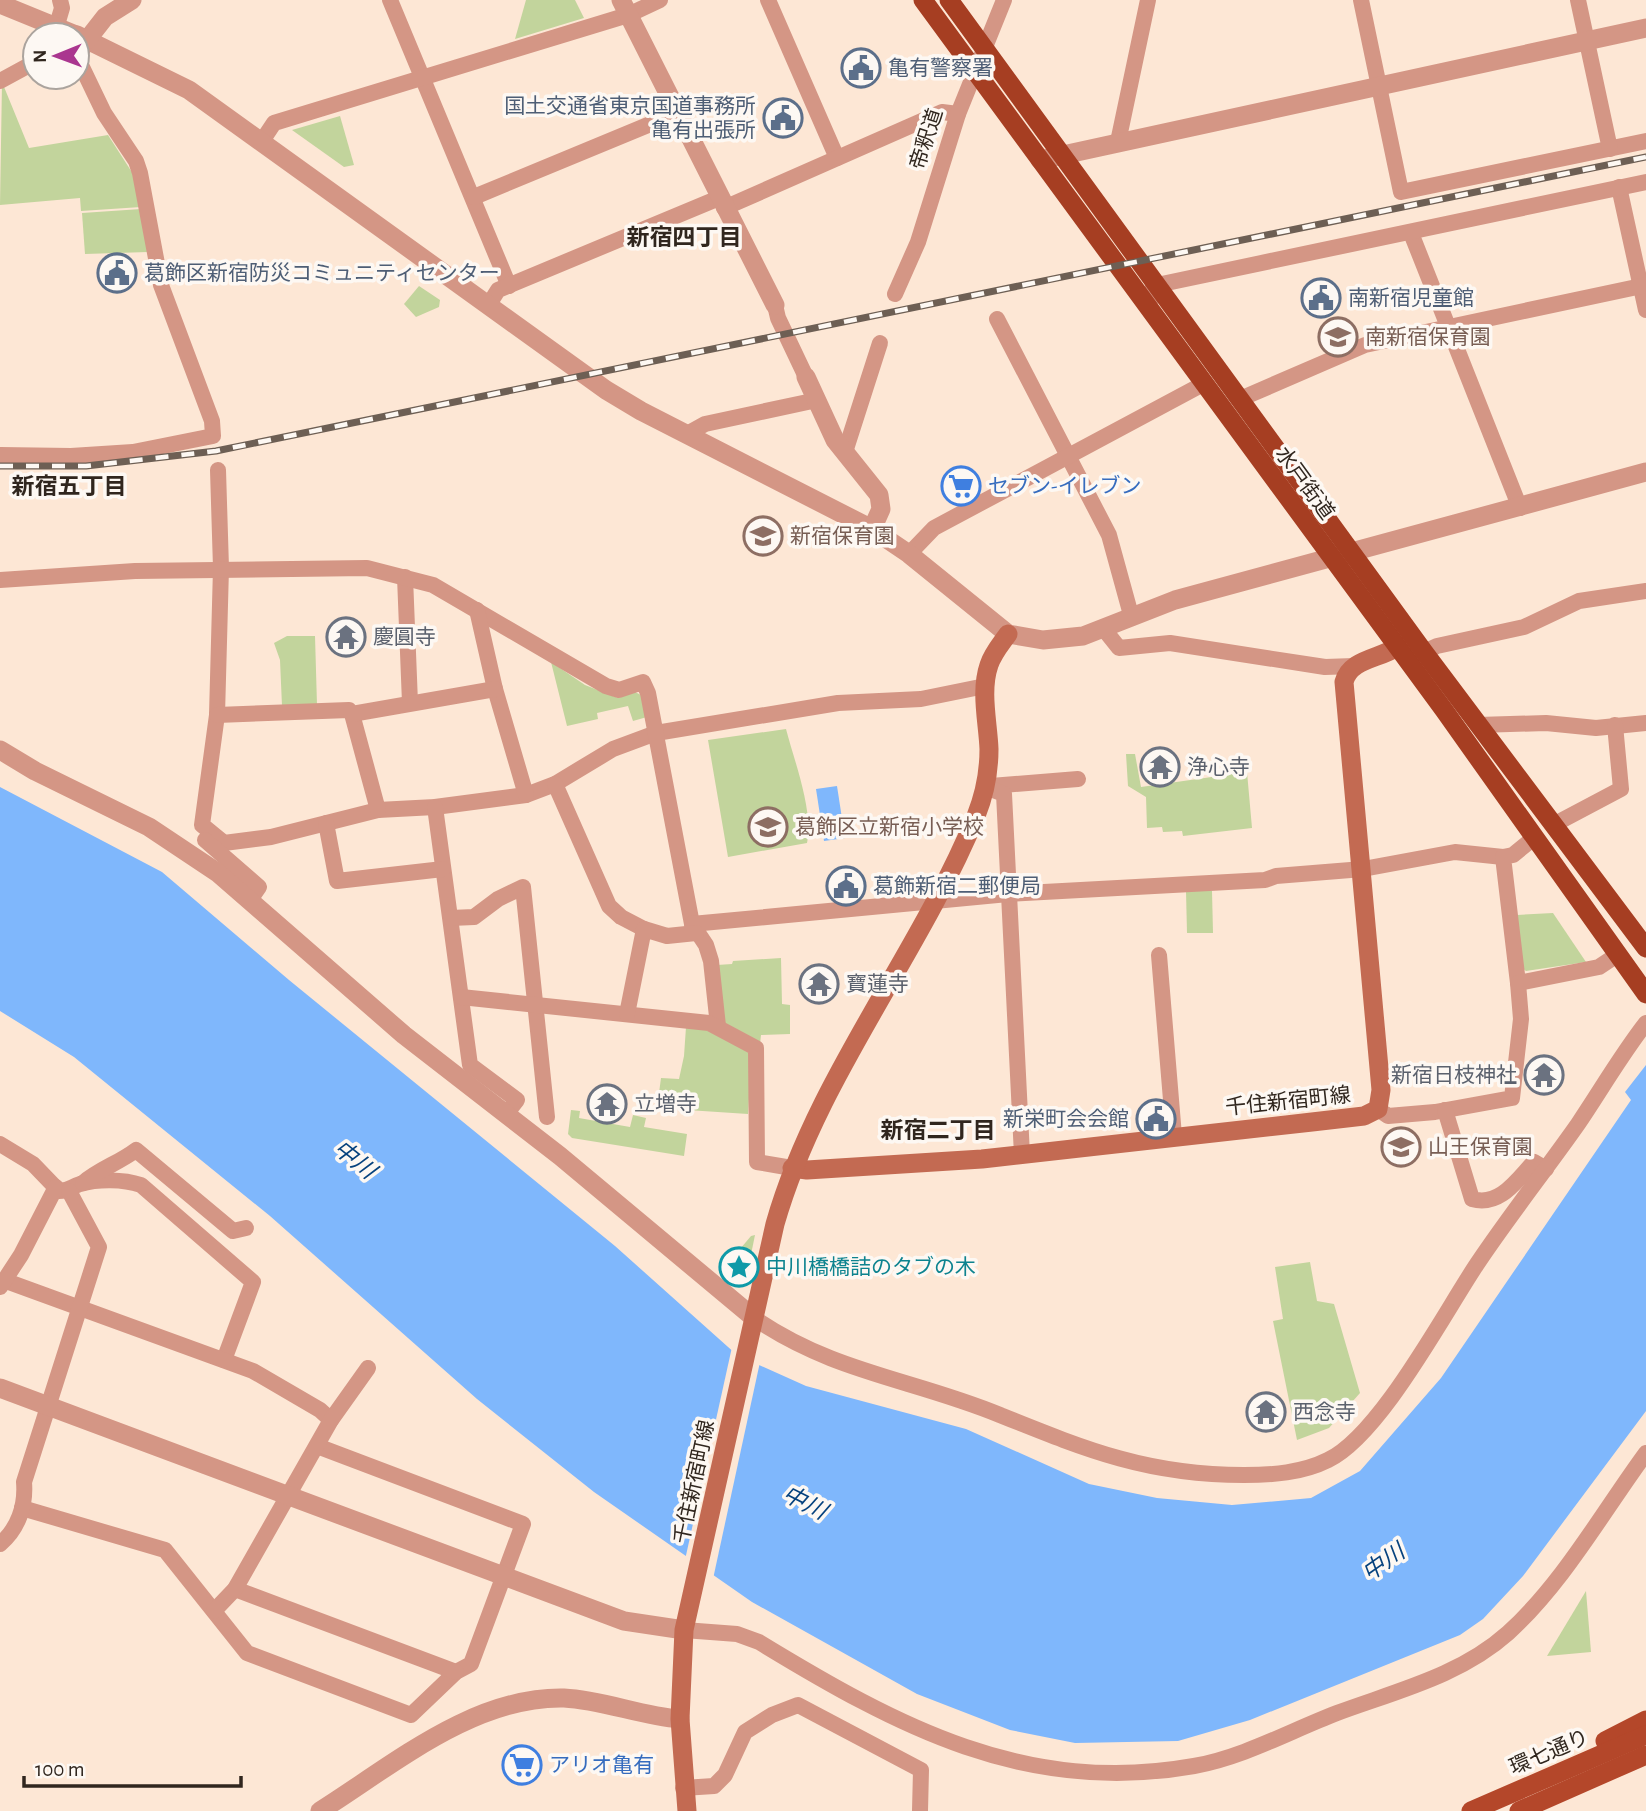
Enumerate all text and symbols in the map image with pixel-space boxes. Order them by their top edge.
north arrow [21,21,91,91]
public building icon: 亀有警察署 [840,47,882,89]
text: N [31,49,50,63]
place label: 亀有警察署 [888,57,993,79]
place label: 国土交通省東京国道事務所 亀有出張所 [504,95,756,141]
public building icon: 国土交通省東京国道事務所 亀有出張所 [762,97,804,139]
street label: 帝釈道 [906,106,946,172]
district label: 新宿四丁目 [627,225,742,250]
public building icon: 葛飾区新宿防災コミュニティセンター [96,252,138,294]
place label: 葛飾区新宿防災コミュニティセンター [144,262,500,284]
public building icon: 南新宿児童館 [1300,277,1342,319]
place label: 南新宿児童館 [1348,287,1474,309]
school or university icon: 南新宿保育園 [1317,316,1359,358]
place label: 南新宿保育園 [1365,326,1491,348]
street label: 水戸街道 [1271,443,1339,523]
supermarket icon: セブン-イレブン [940,465,982,507]
district label: 新宿五丁目 [12,474,127,499]
place label: セブン-イレブン [988,474,1141,497]
school or university icon: 新宿保育園 [742,515,784,557]
place label: 新宿保育園 [790,525,895,547]
temple icon: 慶圓寺 [325,616,367,658]
place label: 慶圓寺 [373,626,436,648]
temple icon: 浄心寺 [1139,746,1181,788]
place label: 浄心寺 [1187,756,1250,778]
school or university icon: 葛飾区立新宿小学校 [747,806,789,848]
place label: 葛飾区立新宿小学校 [795,816,984,838]
public building icon: 葛飾新宿二郵便局 [825,865,867,907]
place label: 葛飾新宿二郵便局 [873,875,1041,897]
temple icon: 寶蓮寺 [798,963,840,1005]
place label: 寶蓮寺 [846,973,909,995]
temple icon: 新宿日枝神社 [1523,1054,1565,1096]
place label: 新宿日枝神社 [1391,1064,1517,1086]
temple icon: 立増寺 [586,1083,628,1125]
street label: 千住新宿町線 [1224,1083,1352,1119]
place label: 立増寺 [634,1093,697,1115]
public building icon: 新栄町会会館 [1135,1098,1177,1140]
place label: 新栄町会会館 [1003,1108,1129,1130]
district label: 新宿二丁目 [881,1118,996,1143]
school or university icon: 山王保育園 [1380,1126,1422,1168]
water label: 中川 [329,1135,383,1185]
place label: 山王保育園 [1428,1136,1533,1158]
place icon: 中川橋橋詰のタブの木 [718,1246,760,1288]
place label: 中川橋橋詰のタブの木 [766,1255,976,1278]
temple icon: 西念寺 [1245,1391,1287,1433]
place label: 西念寺 [1293,1401,1356,1423]
street label: 千住新宿町線 [670,1418,718,1546]
water label: 中川 [779,1481,834,1525]
water label: 中川 [1357,1537,1412,1586]
street label: 環七通り [1506,1725,1592,1779]
scale bar [24,1744,242,1788]
supermarket icon: アリオ亀有 [501,1744,543,1786]
place label: アリオ亀有 [549,1754,654,1776]
text: 100 m [35,1759,85,1780]

